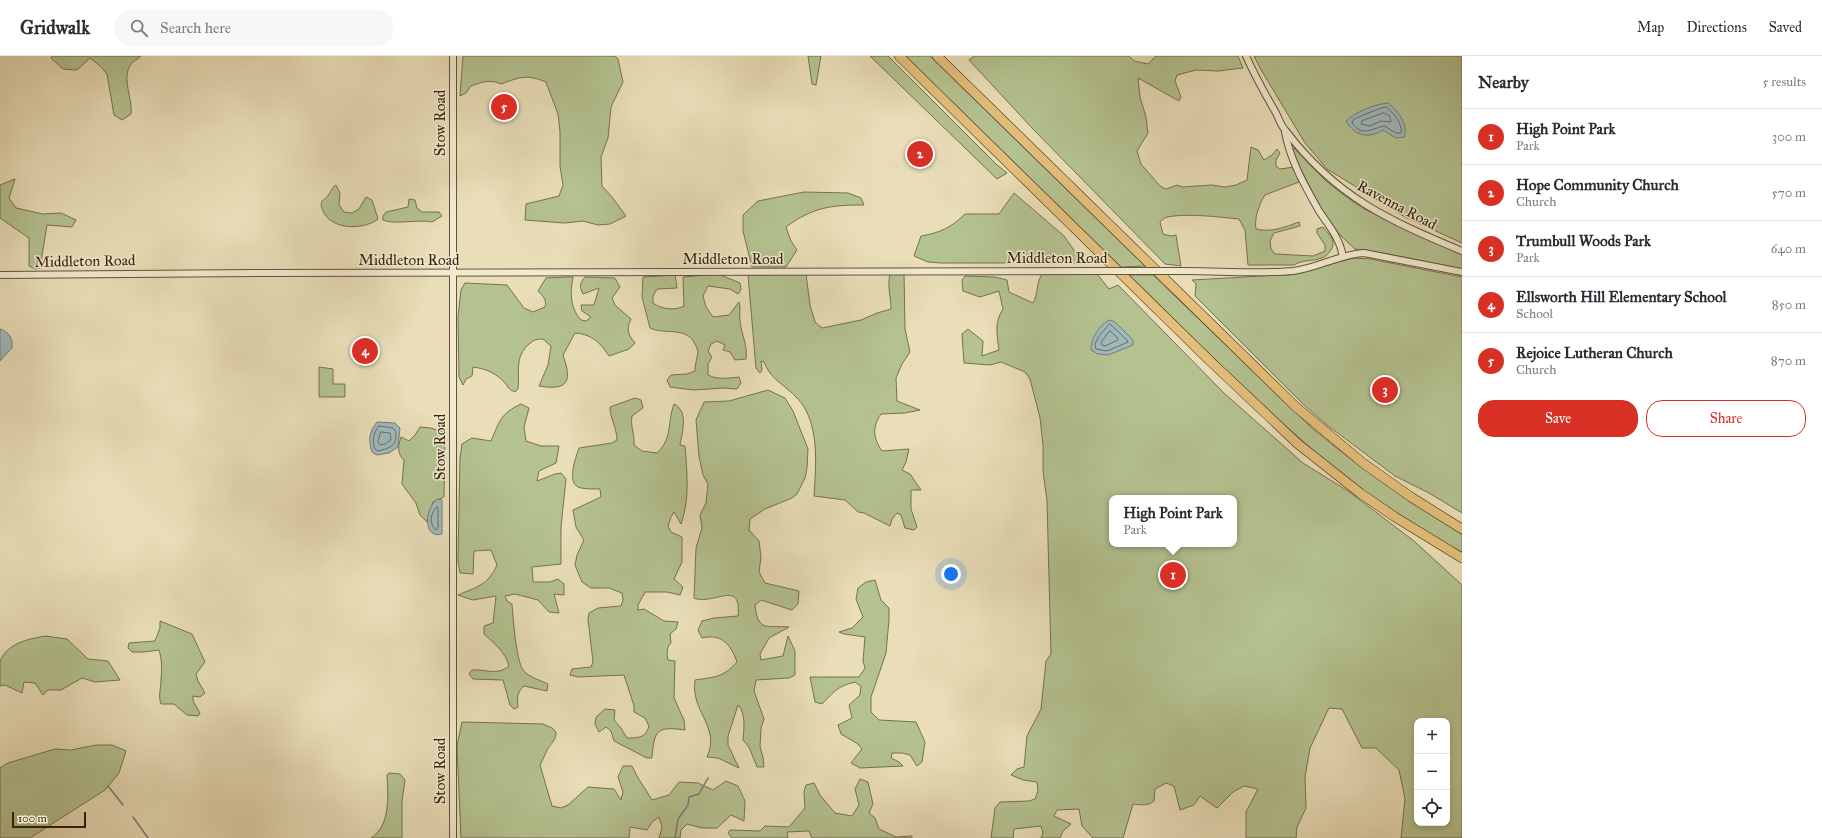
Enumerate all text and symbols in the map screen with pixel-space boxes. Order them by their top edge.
search box [114,10,394,46]
text: Gridwalk [20,16,90,39]
icon: search [128,17,150,39]
text: Search here [160,19,231,37]
text: Map [1637,19,1664,36]
text: Directions [1686,19,1747,36]
text: Saved [1769,19,1802,36]
text: Nearby [1478,72,1529,93]
text: 5 results [1762,74,1806,90]
street label: Stow Road [431,89,449,156]
pin: 5 [491,92,517,122]
text: High Point Park [1516,120,1615,138]
text: 1 [1488,129,1494,145]
text: 300 m [1772,129,1806,145]
text: Park [1516,138,1540,154]
pin: 2 [907,139,933,169]
street label: Ravenna Road [1354,176,1440,234]
text: Hope Community Church [1516,176,1679,194]
text: 2 [1488,185,1494,201]
text: 570 m [1772,185,1806,201]
text: Church [1516,194,1556,210]
text: Trumbull Woods Park [1516,232,1651,250]
text: 3 [1488,241,1494,257]
text: 640 m [1771,241,1806,257]
street label: Middleton Road [1006,249,1108,267]
street label: Middleton Road [682,250,784,268]
text: Park [1516,250,1540,266]
street label: Middleton Road [34,251,136,271]
street label: Middleton Road [358,251,460,269]
text: Ellsworth Hill Elementary School [1516,288,1727,306]
text: 4 [1487,297,1495,313]
text: 850 m [1772,297,1806,313]
text: School [1516,306,1553,322]
pin: 4 [352,336,378,366]
text: Rejoice Lutheran Church [1516,344,1673,362]
text: 5 [1488,353,1494,369]
text: 870 m [1771,353,1806,369]
text: Church [1516,362,1556,378]
pin: 3 [1372,375,1398,405]
button: Save [1478,400,1638,437]
button: Share [1646,400,1806,437]
street label: Stow Road [431,413,449,480]
popup [1109,495,1237,547]
text: High Point Park [1123,504,1223,522]
text: Park [1123,522,1147,538]
pin: 1 [1160,560,1186,590]
your location [941,564,961,584]
map controls [1414,718,1450,826]
button: + [1414,718,1450,754]
street label: Stow Road [431,737,449,804]
button: − [1414,754,1450,790]
button: locate [1414,790,1450,826]
scale bar [12,810,86,829]
text: 100 m [18,812,47,825]

